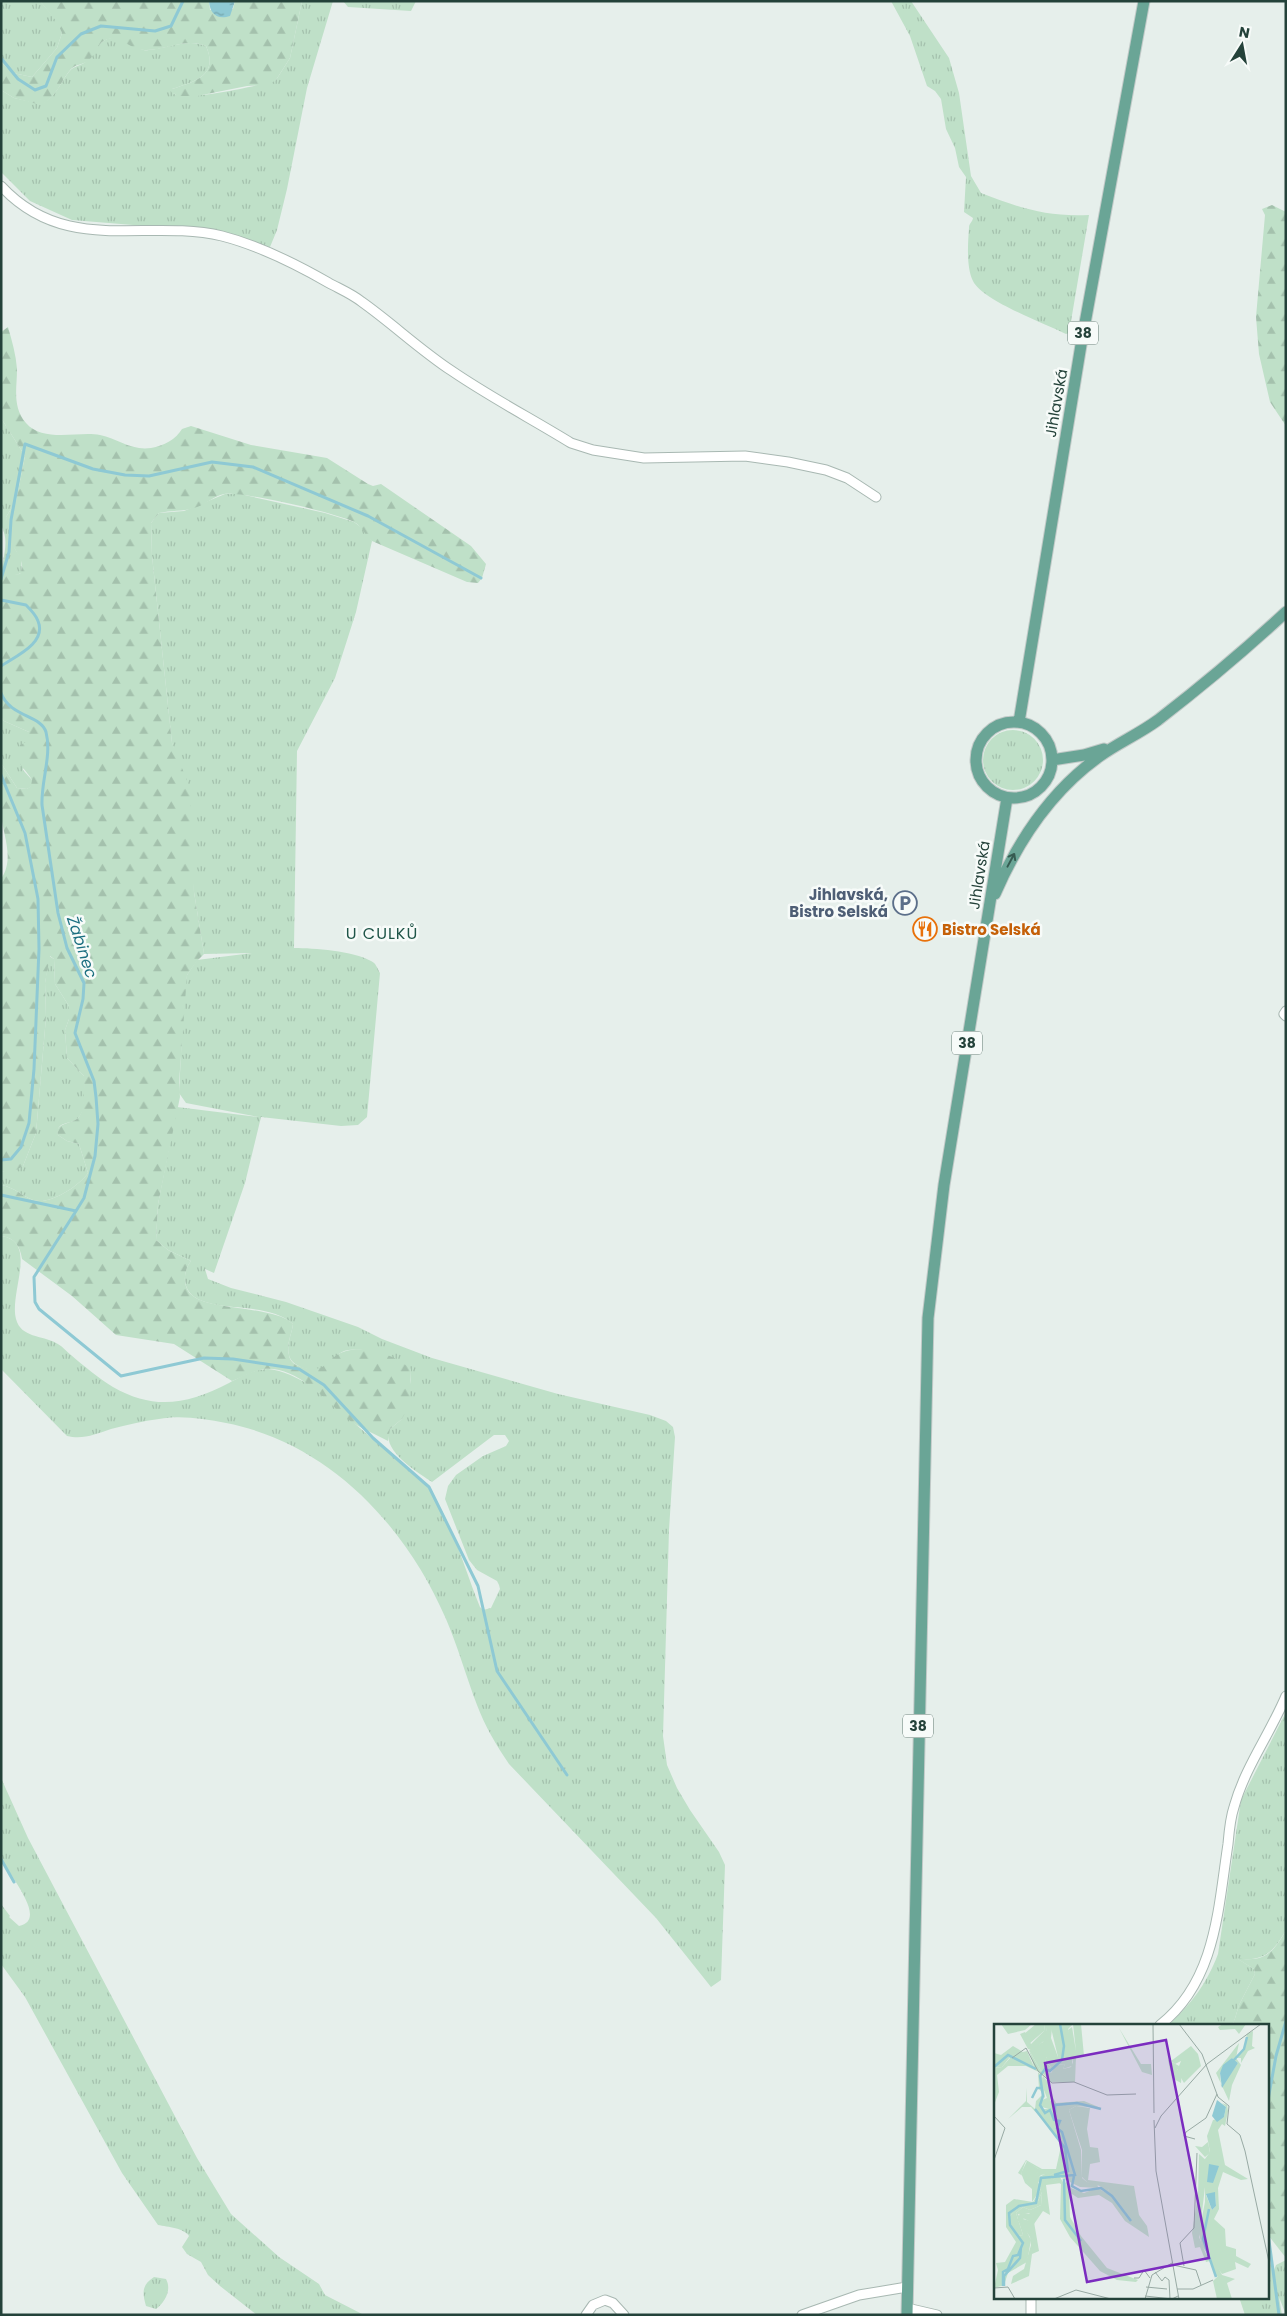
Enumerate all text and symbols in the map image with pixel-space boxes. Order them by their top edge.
north arrow [1217,20,1267,70]
text: N [1237,21,1252,43]
road number: 38 [1068,322,1098,344]
street label: Jihlavská [1040,367,1072,439]
street label: Jihlavská [963,839,995,911]
one-way arrow [1006,853,1016,868]
place label: Jihlavská, Bistro Selská [789,884,888,922]
parking icon: Jihlavská, Bistro Selská [892,890,918,916]
water label: Žabinec [61,912,103,981]
restaurant icon: Bistro Selská [912,916,938,942]
place label: Bistro Selská [942,919,1041,940]
district label: U CULKŮ [346,922,418,945]
road number: 38 [952,1032,982,1054]
road number: 38 [903,1714,933,1738]
inset map [994,2024,1270,2298]

